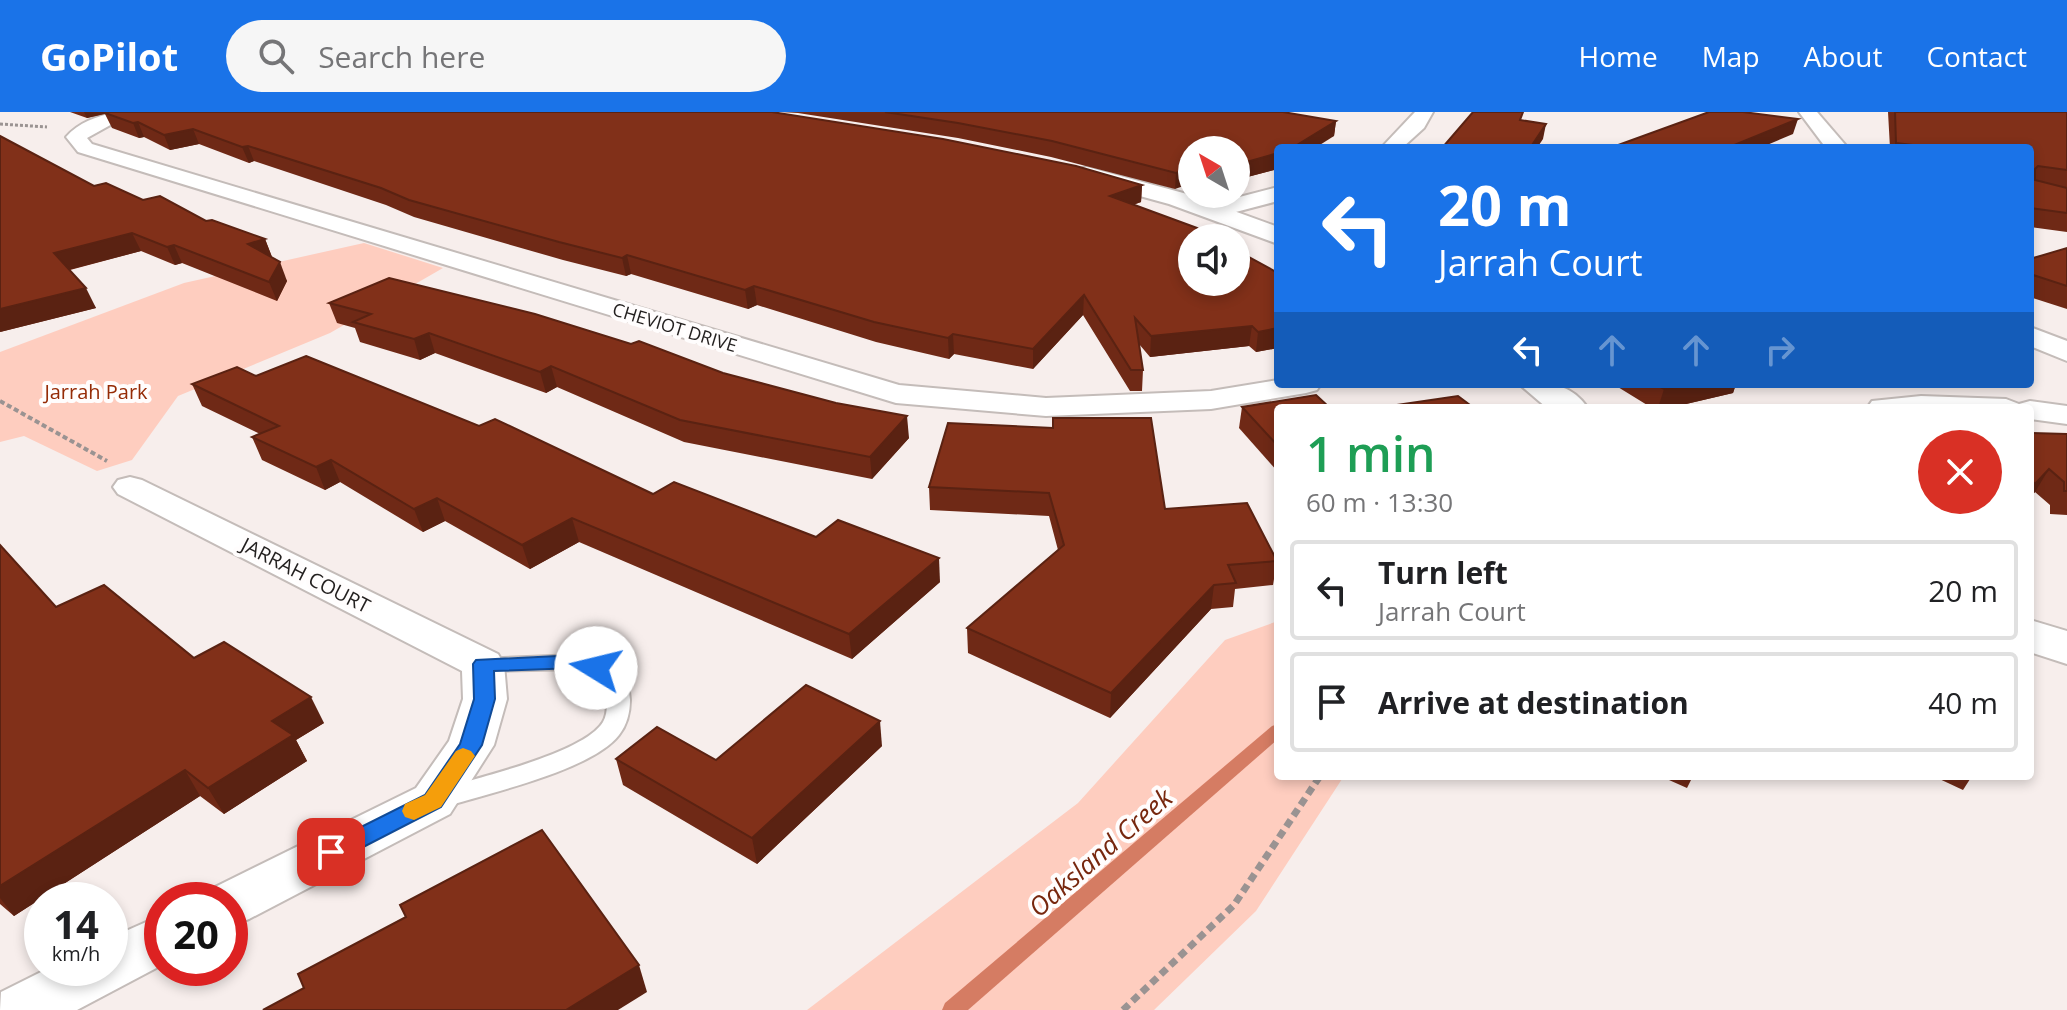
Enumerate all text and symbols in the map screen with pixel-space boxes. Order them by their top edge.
search box [226,20,786,92]
text: GoPilot [40,30,178,82]
icon: search [254,34,298,78]
text: Search here [318,36,485,77]
text: Home [1579,37,1658,75]
text: Map [1702,37,1760,75]
text: About [1804,37,1882,75]
text: Contact [1926,37,2027,75]
north arrow [1178,136,1250,208]
map controls [1178,136,1250,296]
text: 20 m [1438,166,1572,242]
icon: left [1306,176,1410,280]
button: sound [1178,224,1250,296]
text: Jarrah Court [1438,238,1643,287]
street label: CHEVIOT DRIVE [610,297,740,357]
icon: left [1506,328,1550,372]
icon: ahead [1590,328,1634,372]
icon: ahead [1674,328,1718,372]
icon: right [1758,328,1802,372]
park label: Jarrah Park [42,378,148,405]
text: 1 min [1306,421,1436,486]
button: close [1918,430,2002,514]
text: 60 m · 13:30 [1306,484,1453,520]
street label: JARRAH COURT [235,530,375,619]
text: Turn left [1378,552,1508,593]
icon: left [1310,568,1354,612]
text: 20 m [1928,570,1998,611]
text: Jarrah Court [1378,593,1526,629]
position arrow [554,626,638,710]
icon: arrive [1310,680,1354,724]
text: Arrive at destination [1378,682,1689,723]
text: 40 m [1928,682,1998,723]
water label: Oaksland Creek [1020,779,1181,924]
pin [297,818,365,886]
icon: arrive [309,830,353,874]
speed limit sign: 20 [144,882,248,986]
text: 14 [53,896,99,951]
text: km/h [52,940,100,967]

